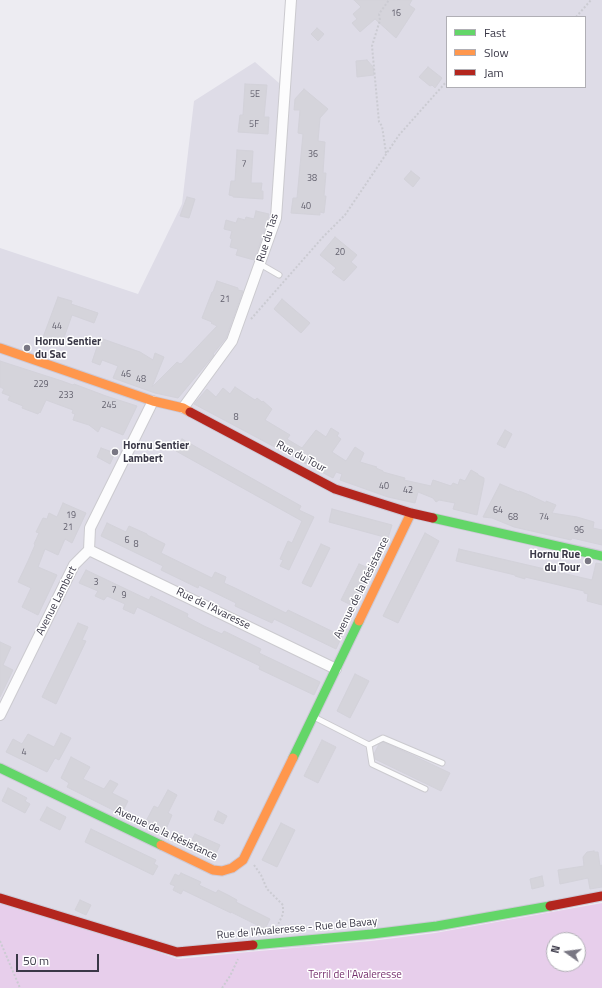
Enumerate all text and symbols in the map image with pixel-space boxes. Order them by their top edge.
house number: 16 [391,9,401,19]
legend [446,16,586,88]
text: Fast [484,23,506,42]
text: Slow [484,43,509,62]
text: Jam [484,63,504,82]
house number: 5E [250,90,260,100]
house number: 5F [249,120,259,130]
house number: 36 [308,150,318,160]
house number: 7 [241,160,247,170]
house number: 38 [307,174,317,184]
house number: 40 [301,202,311,212]
street label: Rue du Tas [254,212,282,264]
house number: 20 [335,248,345,258]
house number: 21 [220,295,230,305]
house number: 44 [52,322,62,332]
place label: Hornu Sentier du Sac [35,335,101,361]
marker: Hornu Sentier du Sac [22,343,32,353]
house number: 46 [121,370,131,380]
house number: 48 [136,375,146,385]
house number: 229 [33,380,49,390]
house number: 233 [58,391,74,401]
house number: 245 [101,401,117,411]
house number: 8 [233,413,239,423]
street label: Rue du Tour [274,438,328,476]
place label: Hornu Sentier Lambert [123,439,189,465]
marker: Hornu Sentier Lambert [110,447,120,457]
house number: 40 [379,482,389,492]
house number: 42 [403,486,413,496]
house number: 64 [493,506,503,516]
house number: 19 [66,511,76,521]
house number: 68 [508,513,518,523]
house number: 74 [539,513,549,523]
house number: 21 [63,523,73,533]
house number: 96 [574,526,584,536]
street label: Avenue de la Résistance [332,535,392,641]
house number: 6 [124,536,130,546]
house number: 8 [133,540,139,550]
place label: Hornu Rue du Tour [530,548,580,574]
marker: Hornu Rue du Tour [583,556,593,566]
street label: Avenue Lambert [34,564,80,638]
house number: 3 [93,578,99,588]
street label: Rue de l'Avaresse [174,585,252,633]
house number: 7 [111,586,117,596]
house number: 9 [121,591,127,601]
house number: 4 [21,748,27,758]
street label: Avenue de la Résistance [113,804,219,864]
street label: Rue de l'Avaleresse - Rue de Bavay [216,915,378,943]
north arrow [546,932,586,972]
text: N [547,944,564,955]
scale bar [18,946,101,972]
text: 50 m [23,951,49,970]
park label: Terril de l'Avaleresse [308,968,402,982]

